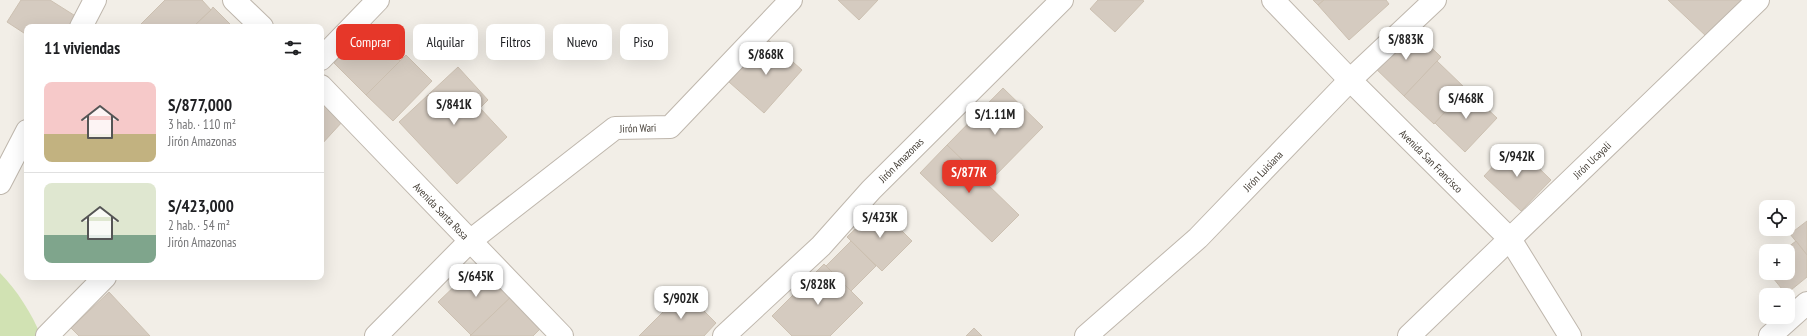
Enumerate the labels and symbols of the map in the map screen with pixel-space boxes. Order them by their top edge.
pin: S/883K [1373,27,1439,61]
pin: S/868K [733,42,799,76]
pin: S/468K [1433,86,1499,120]
pin: S/841K [421,92,487,126]
pin: S/1.11M [958,102,1032,136]
street label: Jirón Wari [618,120,657,136]
street label: Avenida San Francisco [1396,126,1466,196]
street label: Jirón Amazonas [875,134,927,186]
street label: Jirón Ucayali [1569,138,1614,182]
pin: S/942K [1484,144,1550,178]
street label: Jirón Luisiana [1239,148,1286,195]
pin: S/877K [936,160,1002,194]
street label: Avenida Santa Rosa [410,180,472,242]
pin: S/423K [847,205,913,239]
pin: S/645K [443,264,509,298]
pin: S/828K [785,272,851,306]
pin: S/902K [648,286,714,320]

